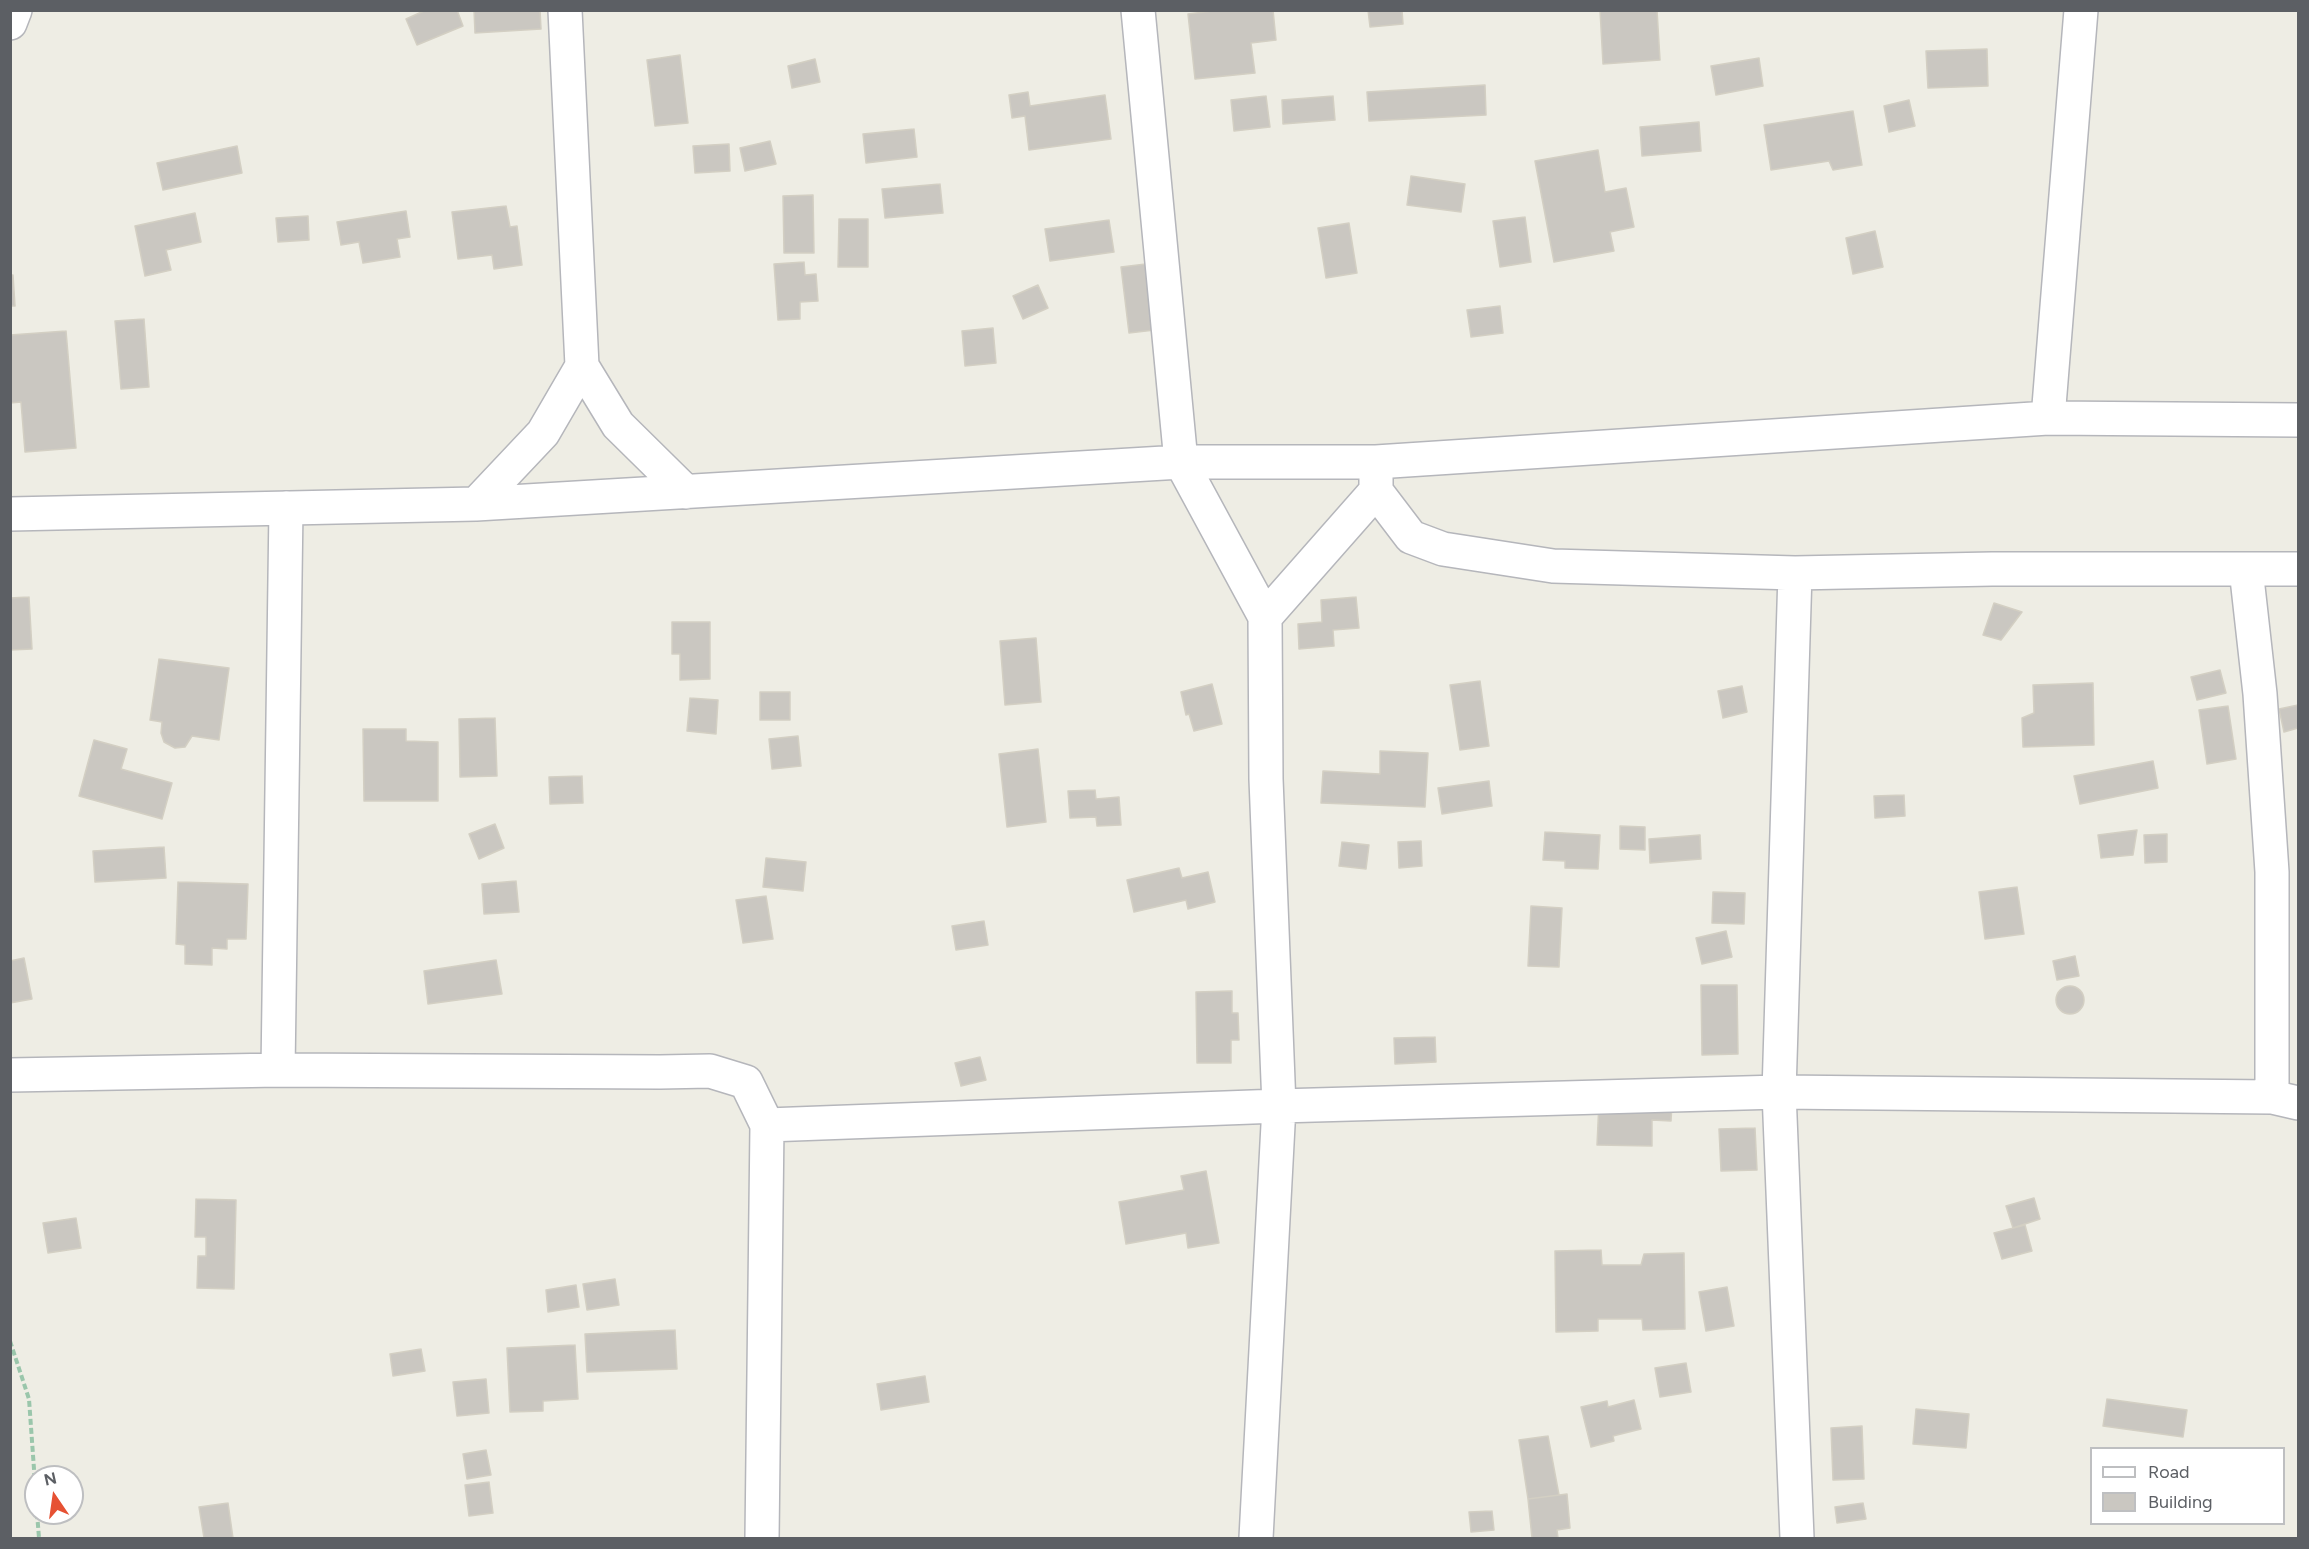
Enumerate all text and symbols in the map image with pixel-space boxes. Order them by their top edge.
legend [2090,1447,2285,1525]
text: Road [2148,1461,2189,1483]
north arrow [24,1465,84,1525]
text: N [42,1468,58,1490]
text: Building [2148,1491,2213,1513]

